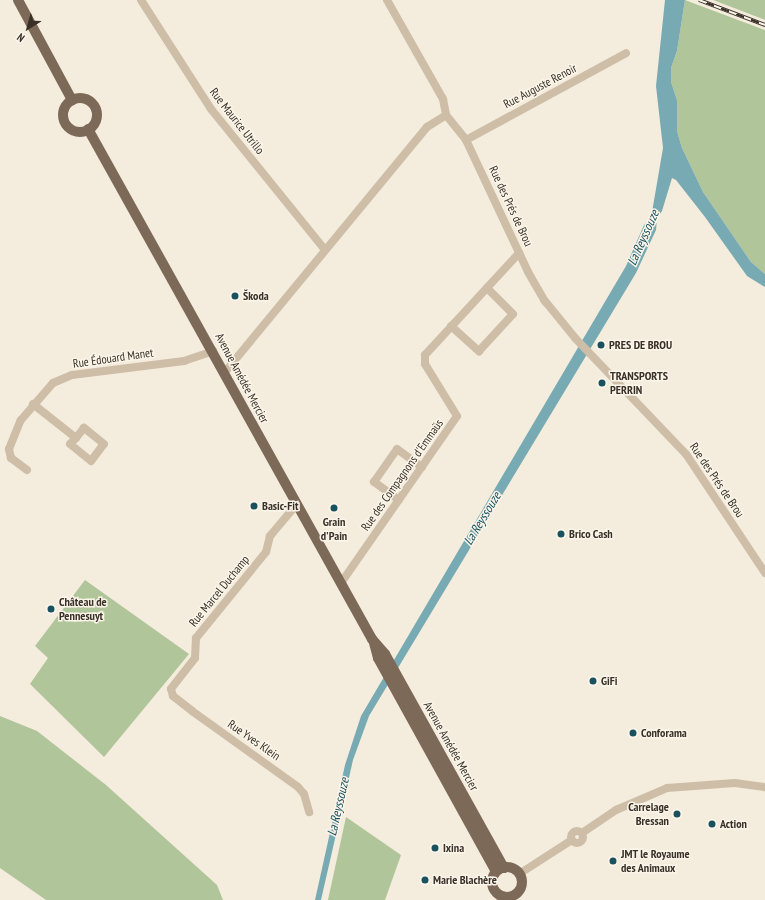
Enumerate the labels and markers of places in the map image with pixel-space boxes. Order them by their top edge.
place label: Škoda [243,289,269,303]
marker: Škoda [230,291,240,301]
place label: PRES DE BROU [609,338,672,352]
marker: PRES DE BROU [596,340,606,350]
place label: TRANSPORTS PERRIN [610,369,668,397]
marker: TRANSPORTS PERRIN [597,378,607,388]
place label: Basic-Fit [262,499,298,513]
marker: Basic-Fit [249,501,259,511]
marker: Grain d'Pain [329,503,339,513]
place label: Grain d'Pain [321,515,347,543]
place label: Brico Cash [569,527,613,541]
marker: Brico Cash [556,529,566,539]
place label: Château de Pennesuyt [59,595,107,623]
marker: Château de Pennesuyt [46,604,56,614]
place label: GiFi [601,674,617,688]
marker: GiFi [588,676,598,686]
place label: Conforama [641,726,687,740]
marker: Conforama [628,728,638,738]
place label: Carrelage Bressan [628,800,669,828]
marker: Carrelage Bressan [672,809,682,819]
place label: Action [720,817,747,831]
marker: Action [707,819,717,829]
place label: Ixina [443,841,464,855]
marker: Ixina [430,843,440,853]
place label: JMT le Royaume des Animaux [621,847,690,875]
marker: JMT le Royaume des Animaux [608,856,618,866]
place label: Marie Blachère [433,873,497,887]
marker: Marie Blachère [420,875,430,885]

